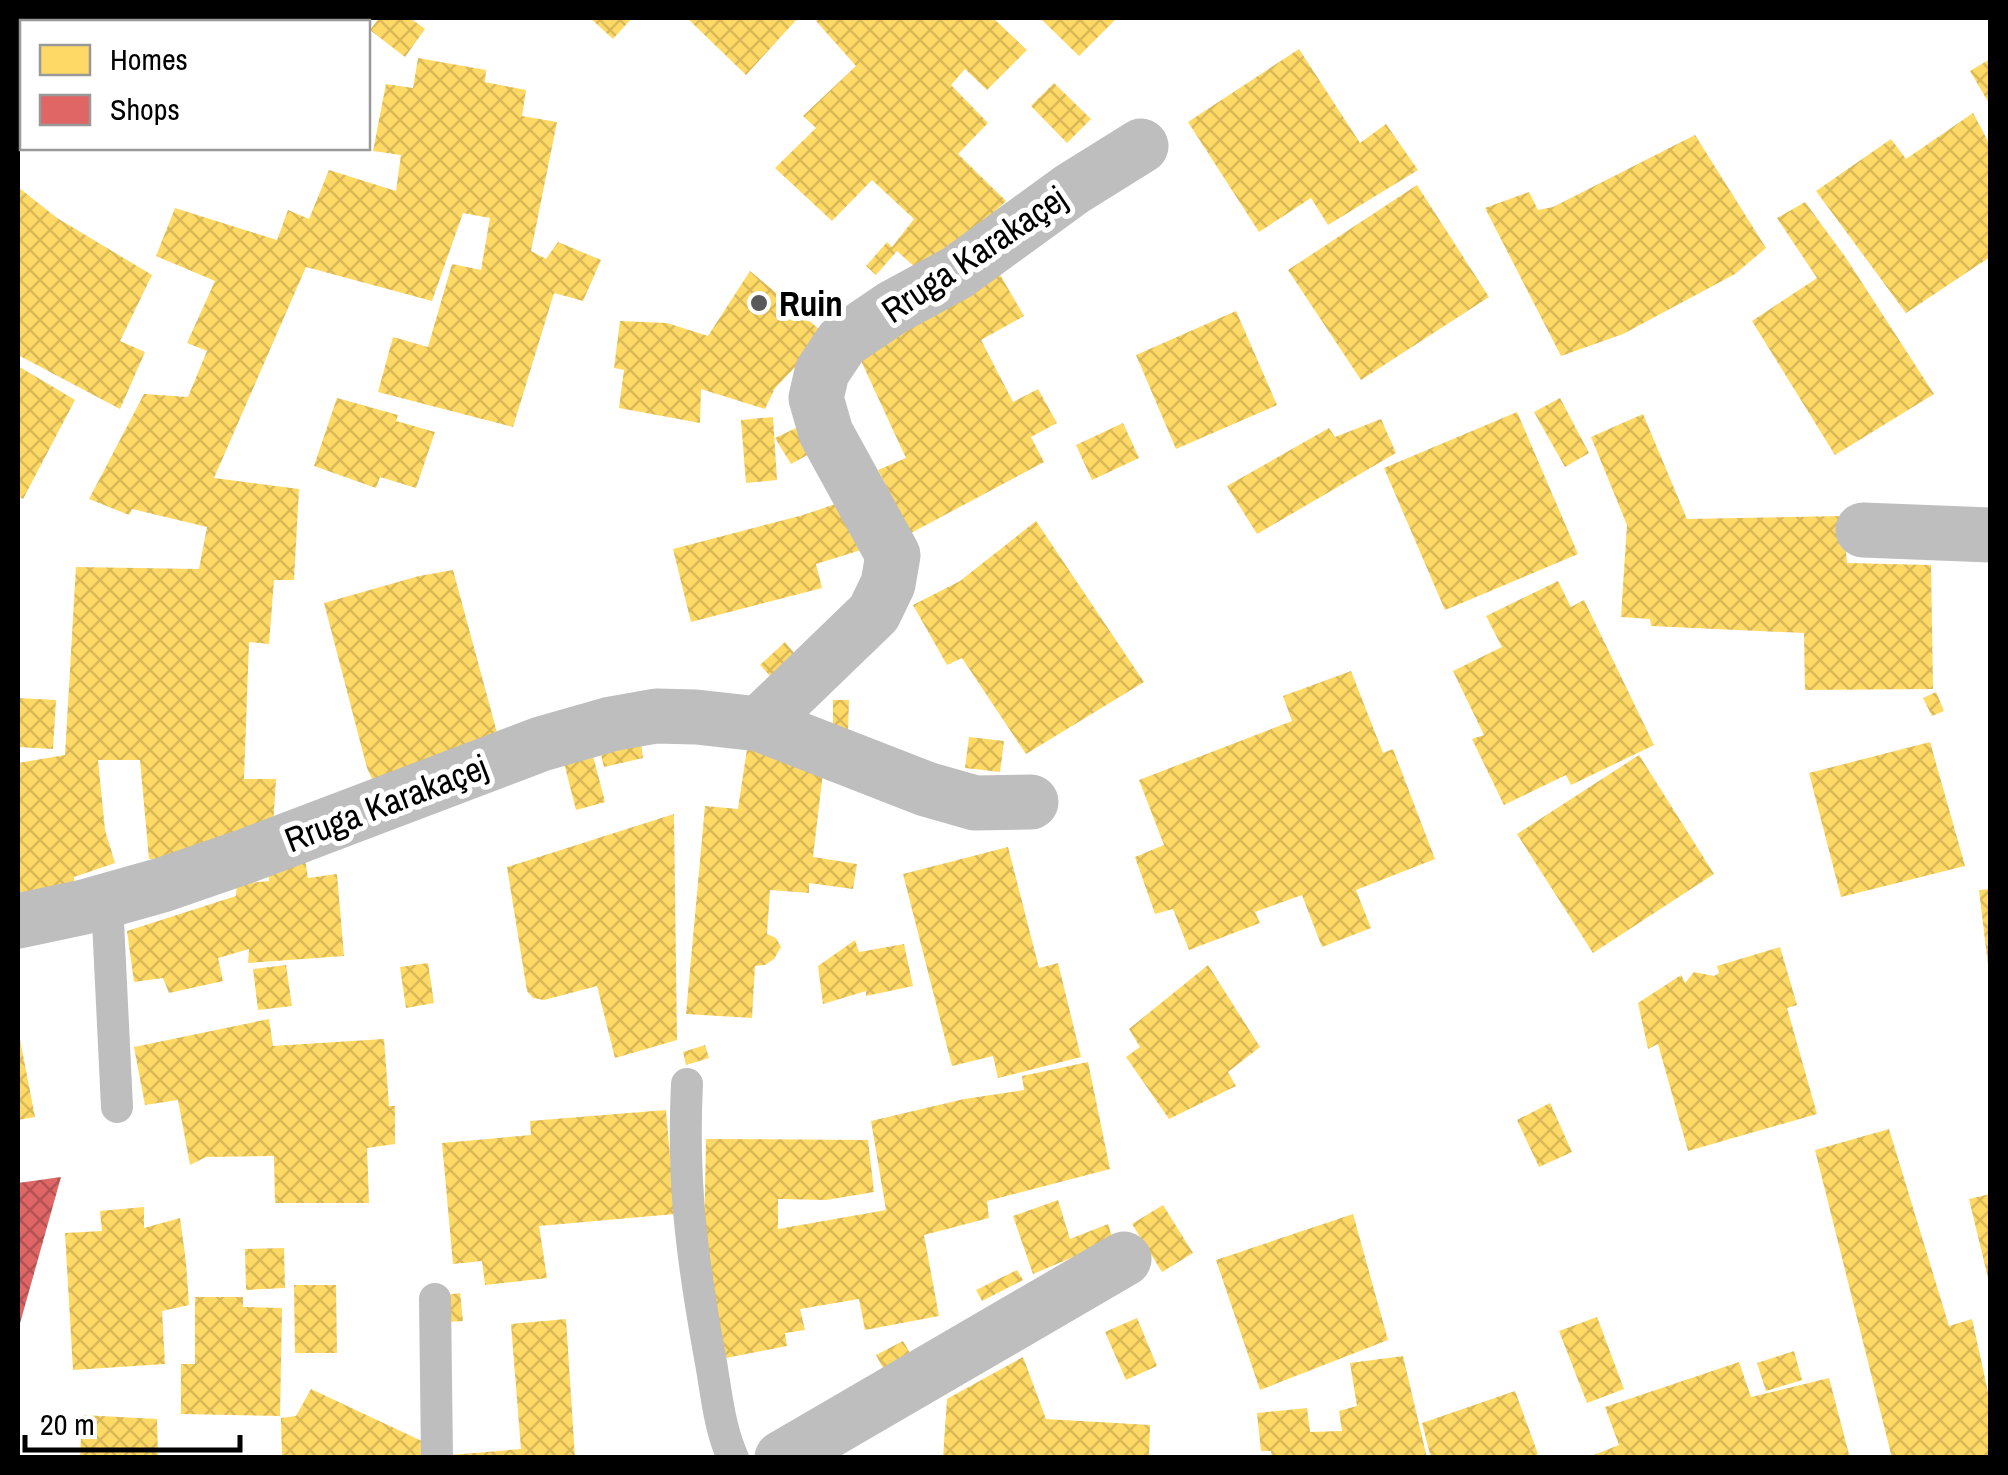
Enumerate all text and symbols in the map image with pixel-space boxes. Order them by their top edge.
legend [20,20,370,150]
text: Homes [110,39,188,79]
text: Shops [110,89,180,129]
street label: Rruga Karakaçej [872,175,1076,333]
place label: Ruin [779,280,843,327]
marker: Ruin [748,292,770,314]
street label: Rruga Karakaçej [278,743,494,863]
scale bar [25,1390,240,1452]
text: 20 m [40,1404,95,1444]

